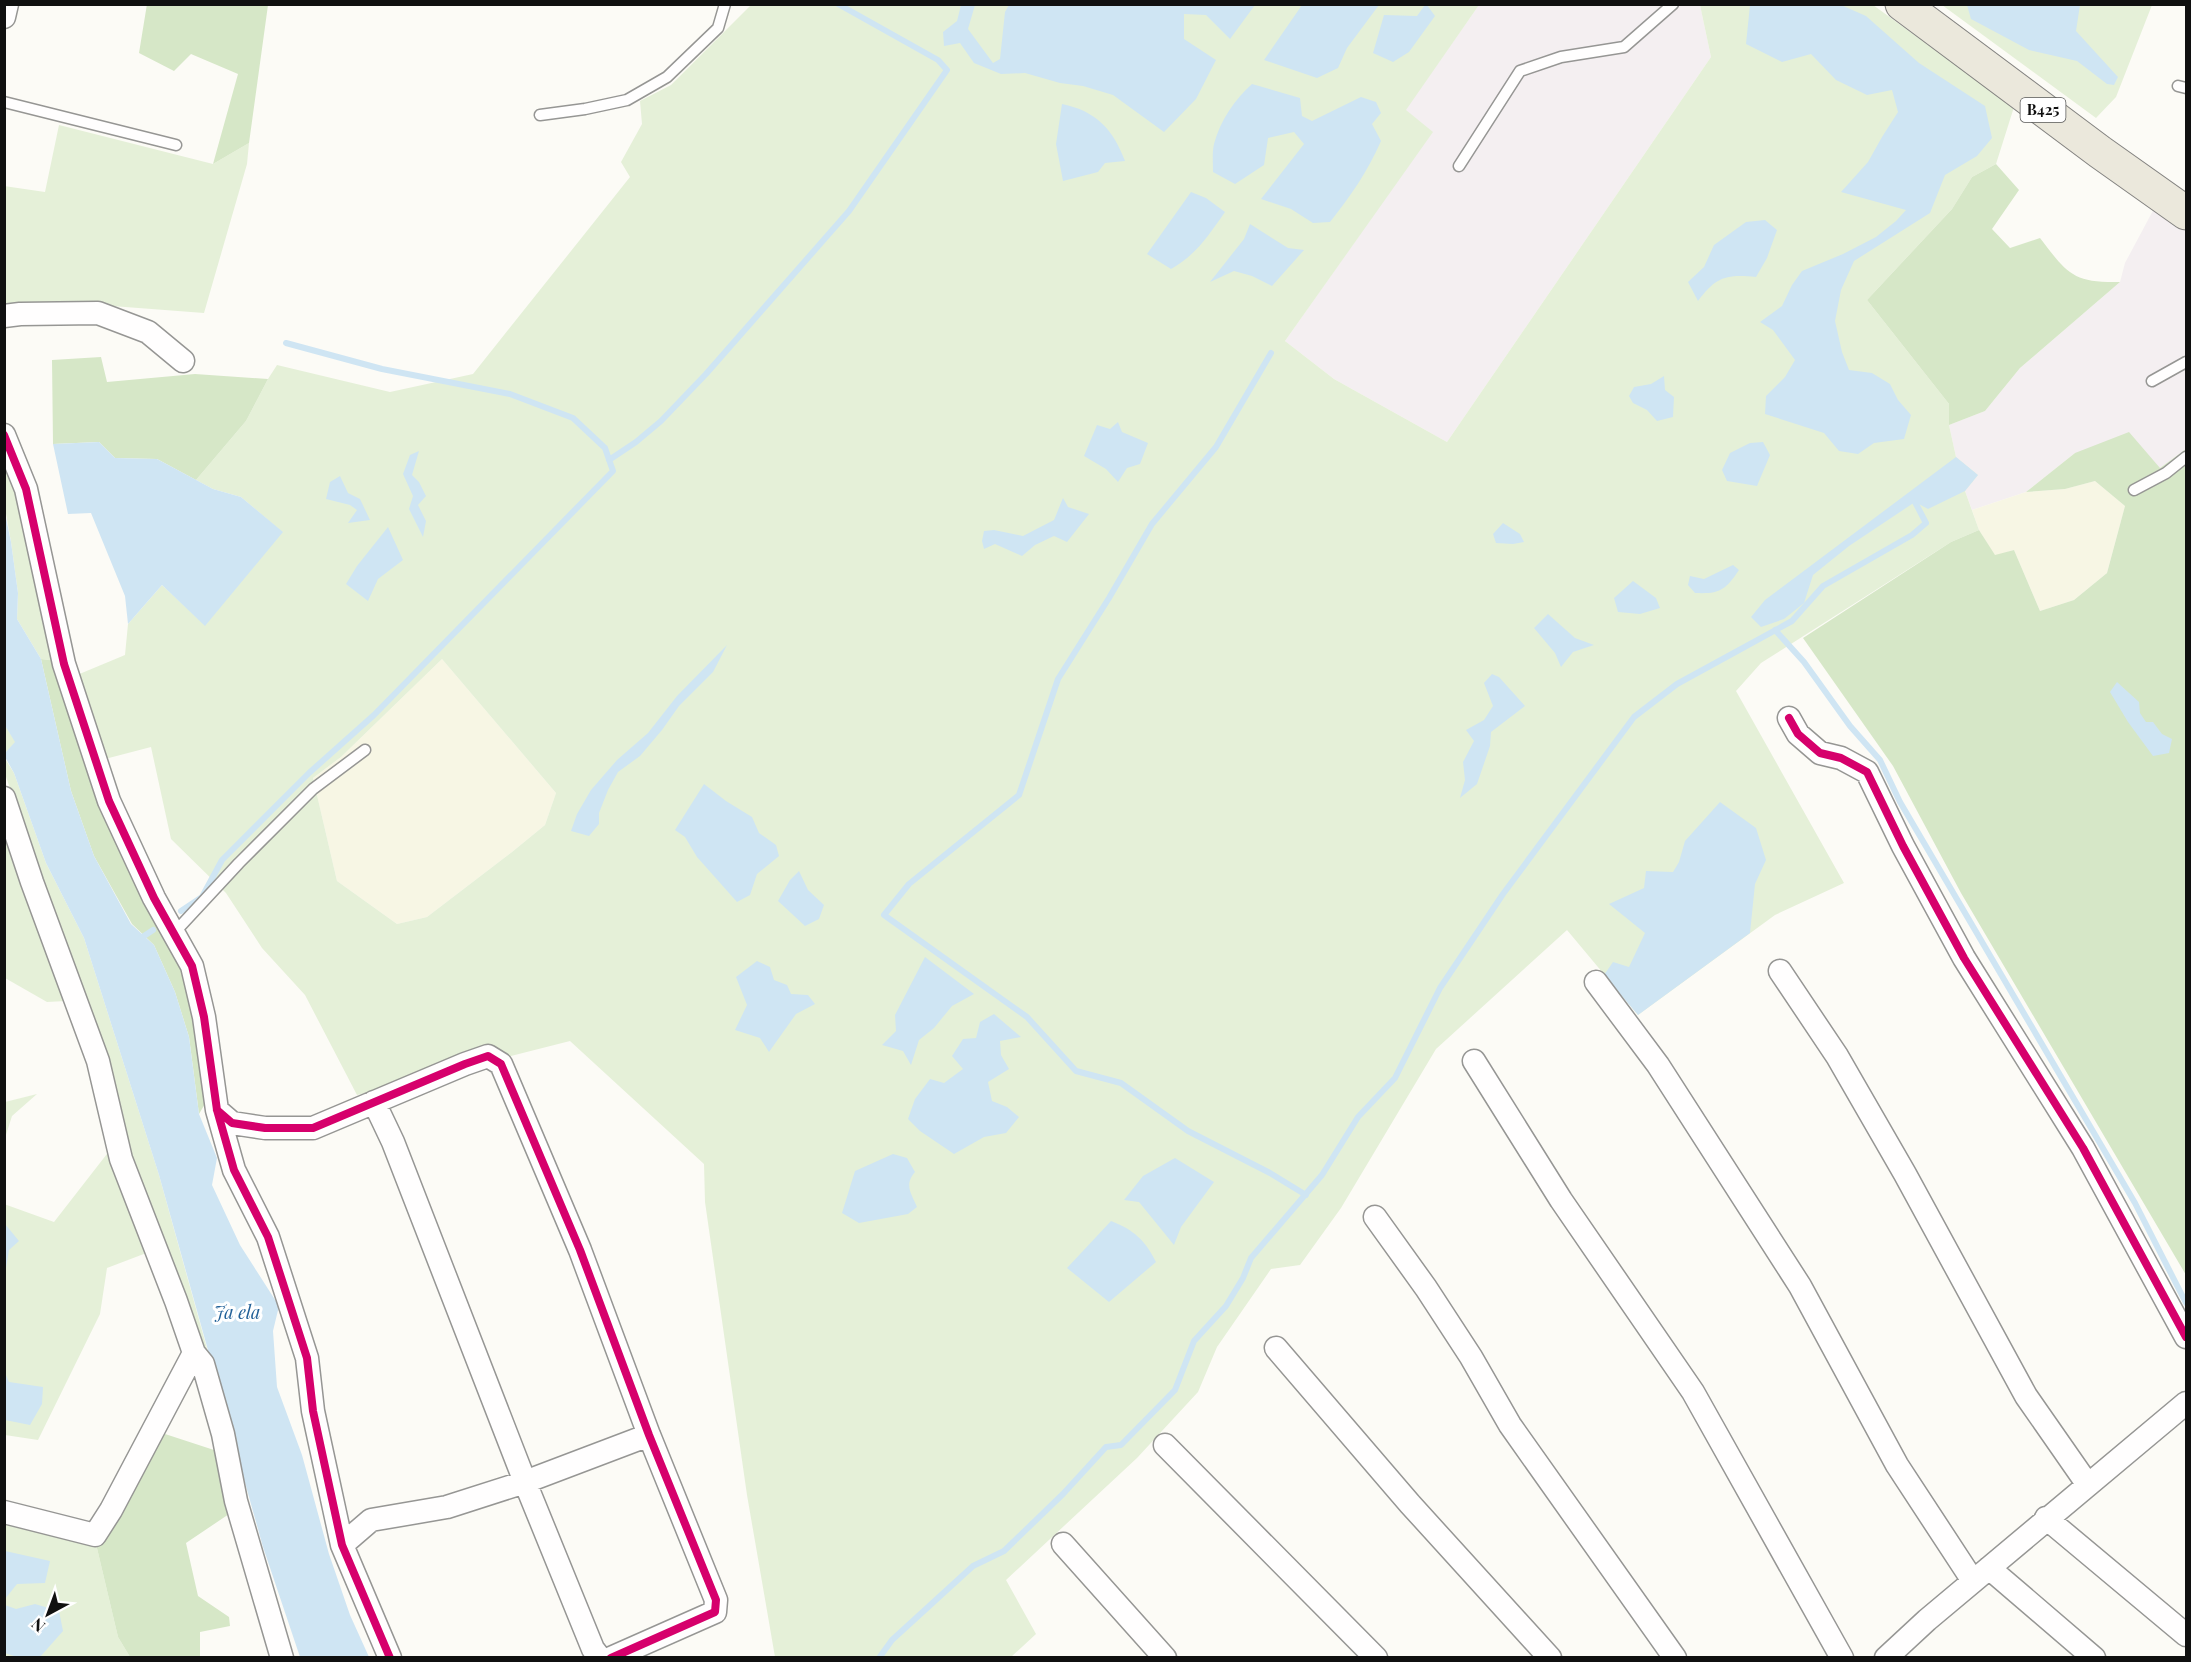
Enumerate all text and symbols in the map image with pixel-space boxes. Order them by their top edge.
road number: B425 [2020,98,2066,122]
water label: Ja ela [214,1300,260,1324]
north arrow [18,1584,78,1644]
text: N [26,1614,49,1637]

